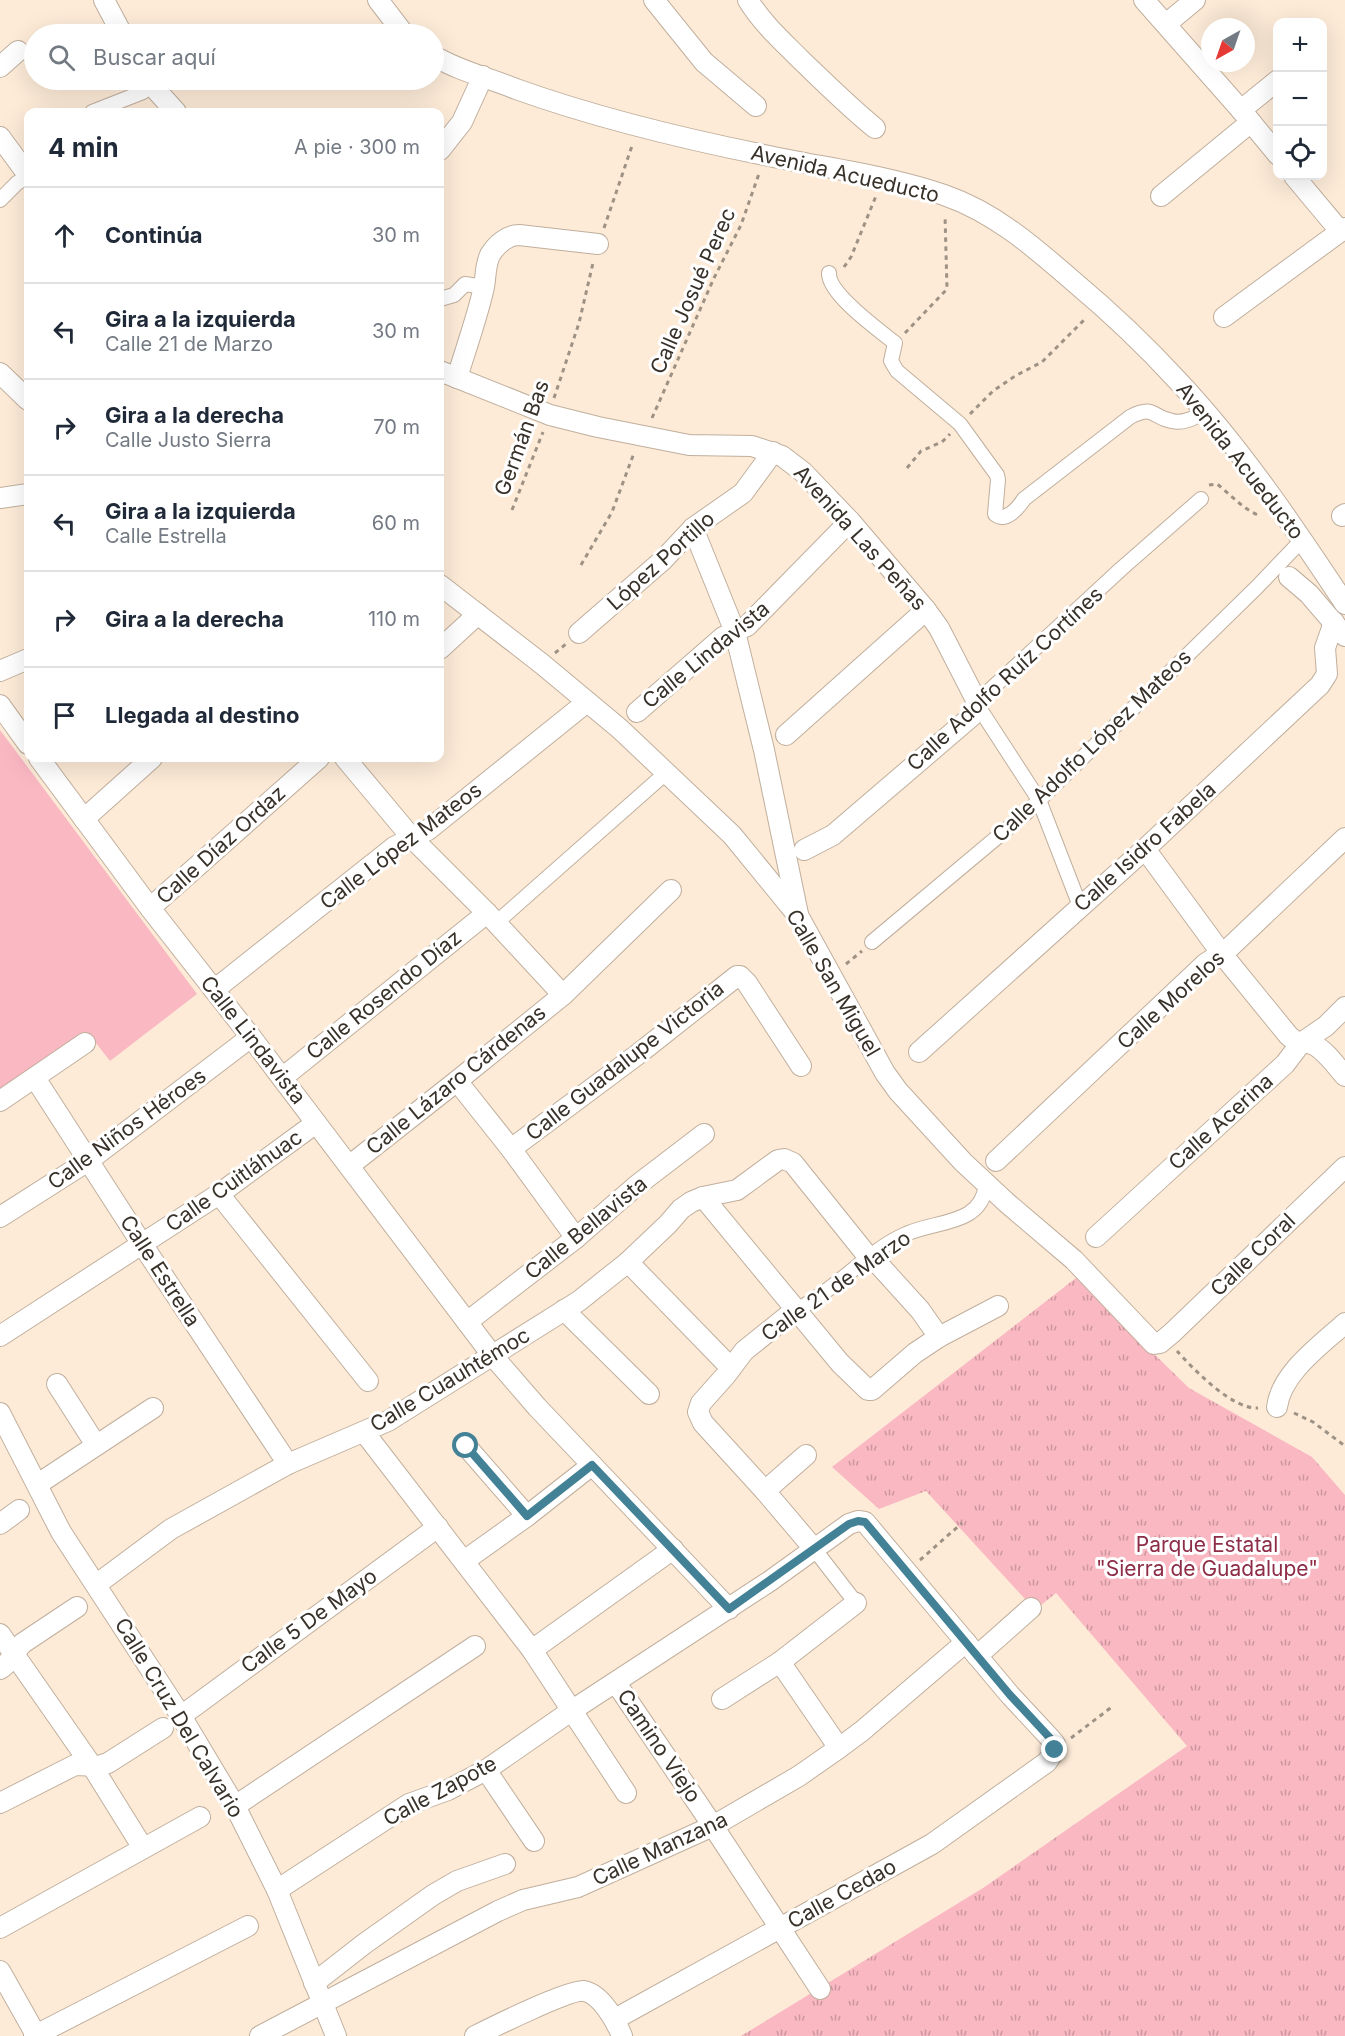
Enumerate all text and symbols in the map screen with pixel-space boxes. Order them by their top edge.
north arrow [1201,18,1255,72]
map controls [1273,18,1327,180]
button: + [1273,18,1327,72]
search box [24,24,444,90]
icon: search [45,41,78,74]
text: Buscar aquí [93,44,216,70]
button: − [1273,72,1327,126]
button: locate [1273,126,1327,180]
text: 4 min [48,132,119,163]
text: A pie · 300 m [294,135,420,159]
street label: Avenida Acueducto [749,140,942,207]
street label: Calle Josué Perec [645,204,740,378]
icon: ahead [48,219,81,252]
text: Continúa [105,222,203,248]
text: 30 m [372,223,420,247]
text: Gira a la izquierda [105,306,296,332]
icon: left [48,315,81,348]
text: 30 m [372,319,420,343]
text: Calle 21 de Marzo [105,332,273,356]
street label: Germán Bas [489,377,554,499]
street label: Avenida Acueducto [1171,377,1309,544]
text: Gira a la derecha [105,402,284,428]
icon: right [48,411,81,444]
text: 70 m [373,415,420,439]
text: Calle Justo Sierra [105,428,272,452]
street label: Avenida Las Peñas [789,460,932,615]
text: Gira a la izquierda [105,498,296,524]
street label: López Portillo [602,506,719,615]
icon: left [48,507,81,540]
text: 60 m [372,511,420,535]
text: Calle Estrella [105,524,227,548]
street label: Calle Adolfo Ruíz Cortínes [902,581,1108,776]
street label: Calle Lindavista [637,596,774,713]
icon: right [48,603,81,636]
text: Gira a la derecha [105,606,284,632]
text: 110 m [368,607,420,631]
street label: Calle Adolfo López Mateos [987,644,1196,847]
icon: arrive [48,699,81,732]
text: Llegada al destino [105,702,299,728]
street label: Calle López Mateos [315,777,486,914]
street label: Calle Isidro Fabela [1069,777,1221,917]
street label: Calle Díaz Ordaz [151,780,290,909]
street label: Calle San Miguel [781,905,886,1061]
street label: Calle Rosendo Díaz [301,924,466,1065]
street label: Calle Morelos [1112,945,1229,1054]
street label: Calle Lindavista [196,971,311,1109]
street label: Calle Guadalupe Victoria [521,976,729,1146]
street label: Calle Lázaro Cárdenas [361,1000,550,1160]
street label: Calle Niños Héroes [43,1063,211,1194]
street label: Calle Acerina [1163,1068,1278,1175]
street label: Calle Cuitláhuac [161,1124,307,1237]
street label: Calle Bellavista [520,1171,652,1284]
street label: Calle Coral [1205,1208,1300,1301]
street label: Calle Estrella [115,1210,206,1331]
street label: Calle 21 de Marzo [756,1225,915,1346]
street label: Calle Cuauhtémoc [365,1322,534,1437]
route start [452,1432,478,1458]
park label: Parque Estatal "Sierra de Guadalupe" [1096,1532,1318,1581]
street label: Calle 5 De Mayo [236,1563,382,1678]
street label: Calle Cruz Del Calvario [110,1613,249,1822]
street label: Camino Viejo [612,1684,706,1807]
route end [1041,1736,1067,1762]
street label: Calle Zapote [379,1750,501,1831]
street label: Calle Manzana [588,1806,731,1891]
street label: Calle Cedao [783,1853,900,1934]

